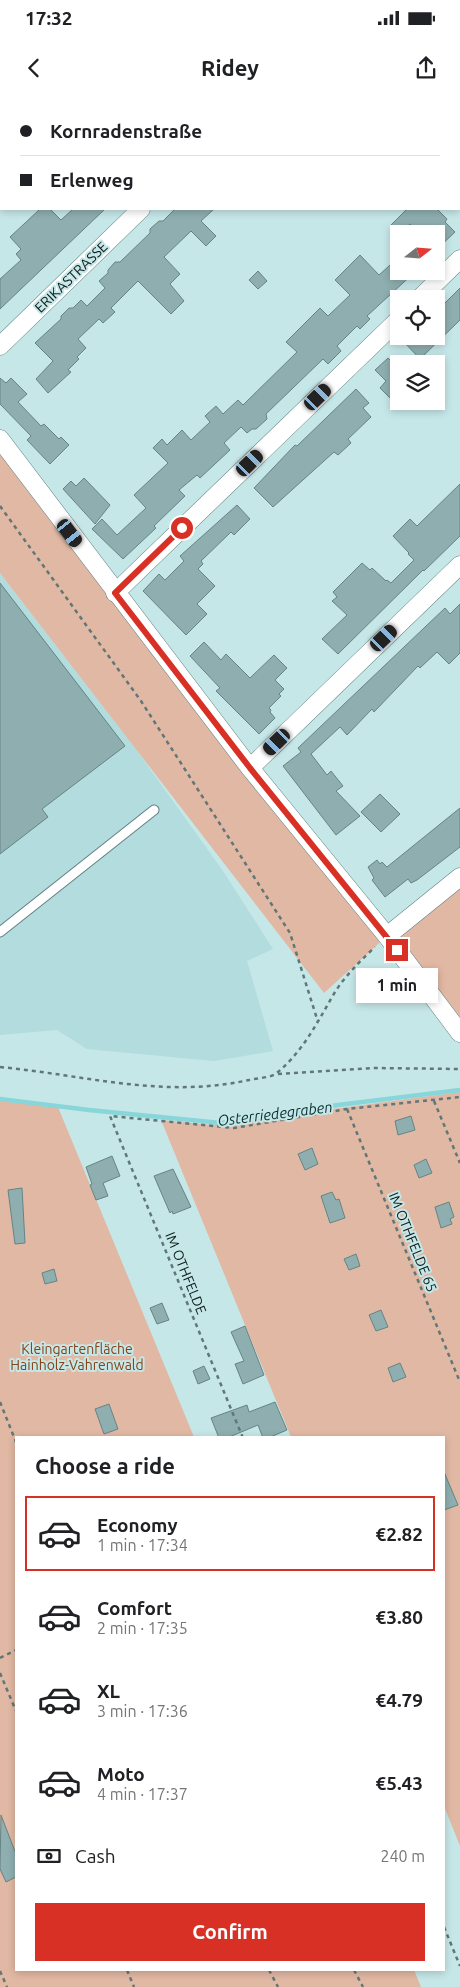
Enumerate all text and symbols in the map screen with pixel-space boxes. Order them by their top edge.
text: 17:32 [25,7,73,29]
icon: back [20,54,48,82]
icon: share [412,54,440,82]
text: Ridey [201,55,259,80]
text: Kornradenstraße [50,120,202,142]
text: Erlenweg [50,169,134,191]
north arrow [390,225,445,280]
map controls [390,225,445,410]
street label: ERIKASTRASSE [31,238,111,316]
button: locate [390,290,445,345]
button: layers [390,355,445,410]
car [301,381,334,413]
car [233,447,266,479]
car [54,517,85,549]
route start [171,517,193,539]
car [367,622,400,654]
car [260,726,293,758]
route end [386,939,408,961]
callout: 1 min [356,968,438,1002]
text: 1 min [377,976,417,994]
water label: Osterriedegraben [216,1098,333,1129]
street label: IM OTHFELDE 65 [386,1190,440,1294]
street label: IM OTHFELDE [162,1230,210,1317]
park label: Kleingartenfläche Hainholz-Vahrenwald [10,1341,144,1373]
text: Choose a ride [35,1453,175,1478]
icon: car [37,1511,82,1556]
text: Economy [97,1514,178,1536]
text: €2.82 [375,1523,423,1545]
text: 1 min · 17:34 [97,1536,188,1554]
icon: car [37,1594,82,1639]
text: Comfort [97,1597,172,1619]
text: €3.80 [375,1606,423,1628]
text: 2 min · 17:35 [97,1619,188,1637]
icon: car [37,1677,82,1722]
text: XL [97,1680,120,1702]
text: €4.79 [375,1689,423,1711]
text: 3 min · 17:36 [97,1702,188,1720]
icon: car [37,1760,82,1805]
text: Moto [97,1763,145,1785]
text: €5.43 [375,1772,423,1794]
text: 4 min · 17:37 [97,1785,188,1803]
icon: cash [35,1842,63,1870]
text: Cash [75,1845,116,1867]
text: 240 m [380,1847,425,1865]
button: Confirm [35,1903,425,1961]

